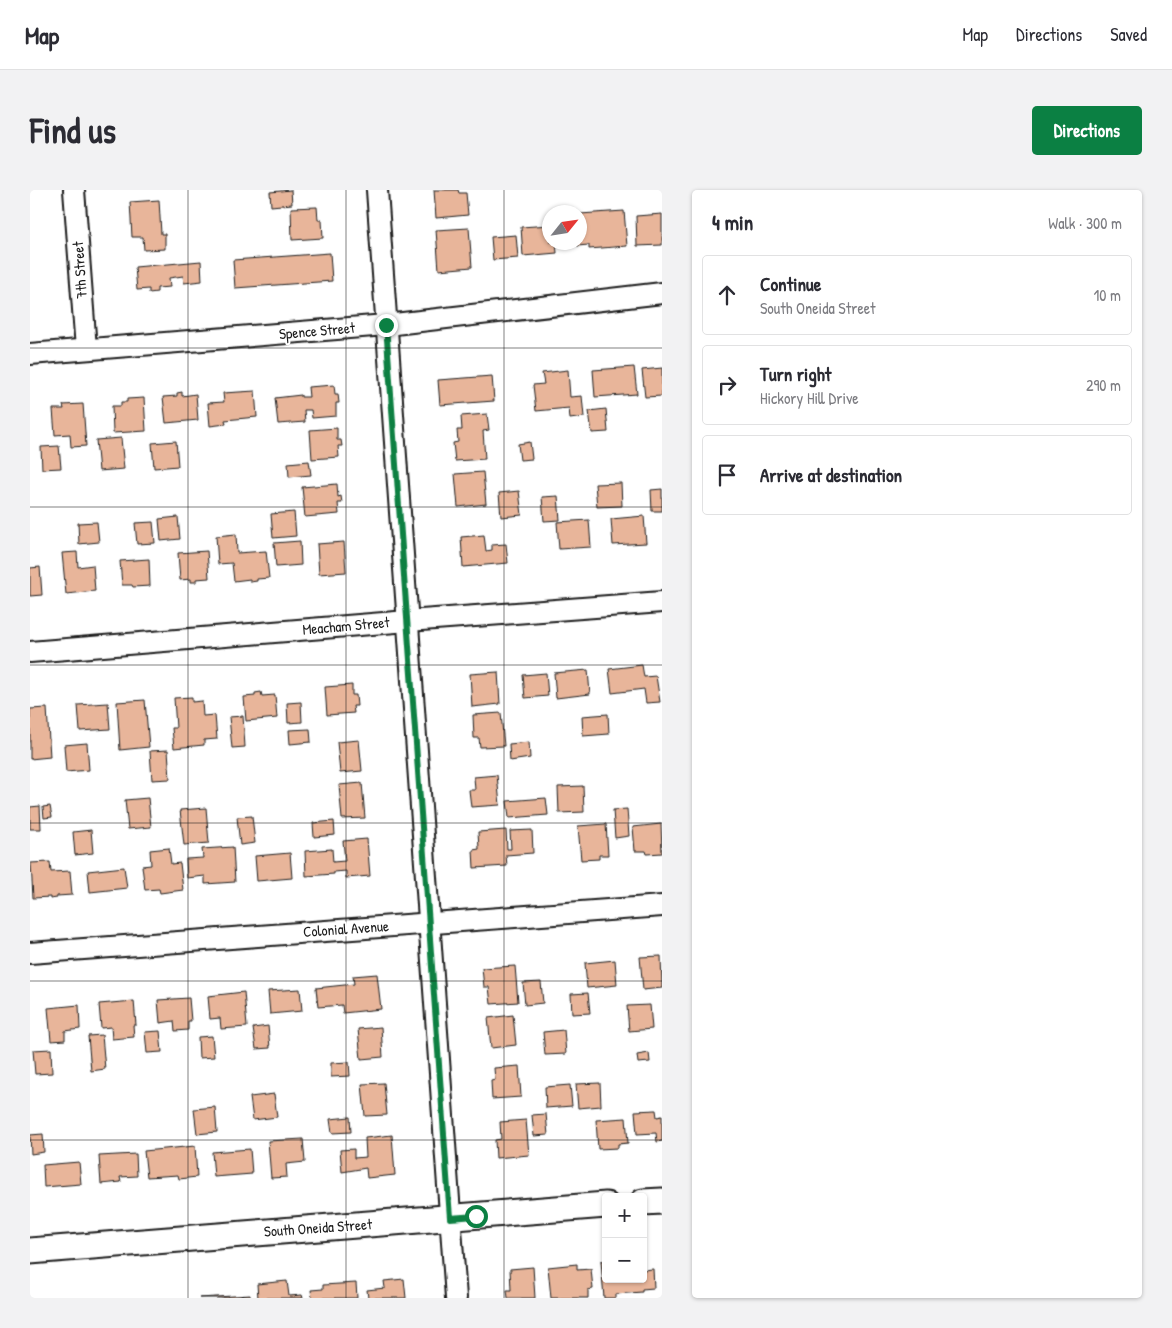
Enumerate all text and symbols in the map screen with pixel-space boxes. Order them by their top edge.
text: Map [25,19,59,51]
text: Map [963,22,988,47]
text: Directions [1016,22,1082,47]
text: Saved [1110,22,1147,47]
button: Directions [1032,106,1142,155]
text: Find us [30,107,116,154]
north arrow [542,205,587,250]
text: 4 min [712,208,753,237]
text: Walk · 300 m [1048,212,1122,234]
street label: 7th Street [67,240,92,299]
text: Continue [760,271,821,297]
icon: ahead [713,281,741,309]
text: 10 m [1093,284,1121,306]
text: South Oneida Street [760,297,876,319]
route end [375,314,398,337]
street label: Spence Street [278,317,357,344]
text: Turn right [760,361,831,387]
icon: right [713,371,741,399]
text: 290 m [1086,374,1121,396]
text: Hickory Hill Drive [760,387,859,409]
icon: arrive [713,461,741,489]
text: Arrive at destination [760,462,902,488]
street label: Meacham Street [302,611,391,640]
street label: Colonial Avenue [302,915,390,942]
map controls [602,1193,647,1283]
button: + [602,1193,647,1238]
route start [465,1205,488,1228]
street label: South Oneida Street [263,1213,374,1242]
button: − [602,1238,647,1283]

